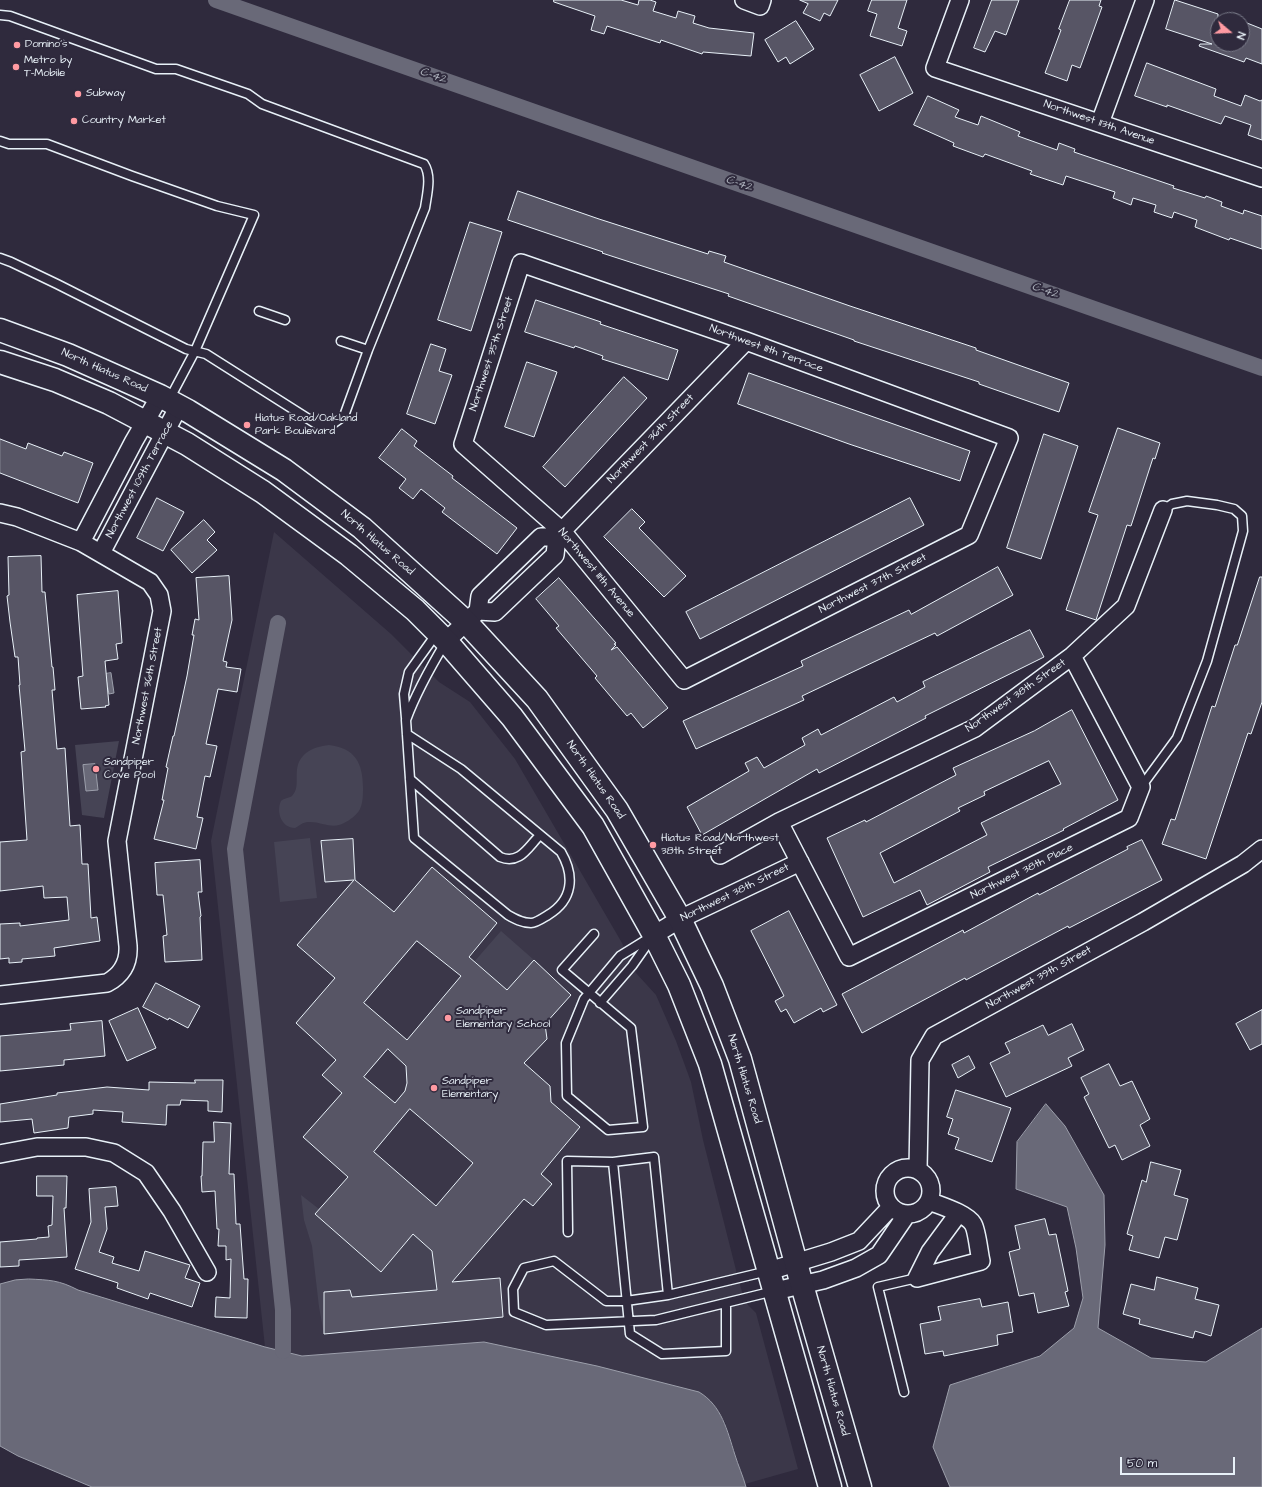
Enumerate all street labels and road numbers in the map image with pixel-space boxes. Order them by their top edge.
street label: Northwest 113th Avenue [1042,98,1156,148]
street label: Northwest 35th Street [467,295,517,413]
street label: Northwest 111th Terrace [707,322,825,376]
street label: North Hiatus Road [59,346,149,396]
street label: Northwest 36th Street [605,392,697,486]
street label: Northwest 109th Terrace [104,419,176,541]
street label: North Hiatus Road [338,508,416,578]
street label: Northwest 111th Avenue [555,526,637,620]
street label: Northwest 37th Street [817,551,929,617]
street label: Northwest 36th Street [130,626,166,746]
street label: Northwest 38th Street [963,656,1069,736]
street label: North Hiatus Road [563,738,627,822]
street label: Northwest 38th Place [969,841,1075,903]
street label: Northwest 38th Street [679,861,791,925]
street label: Northwest 39th Street [984,944,1094,1012]
street label: North Hiatus Road [724,1033,764,1125]
street label: North Hiatus Road [813,1345,851,1437]

